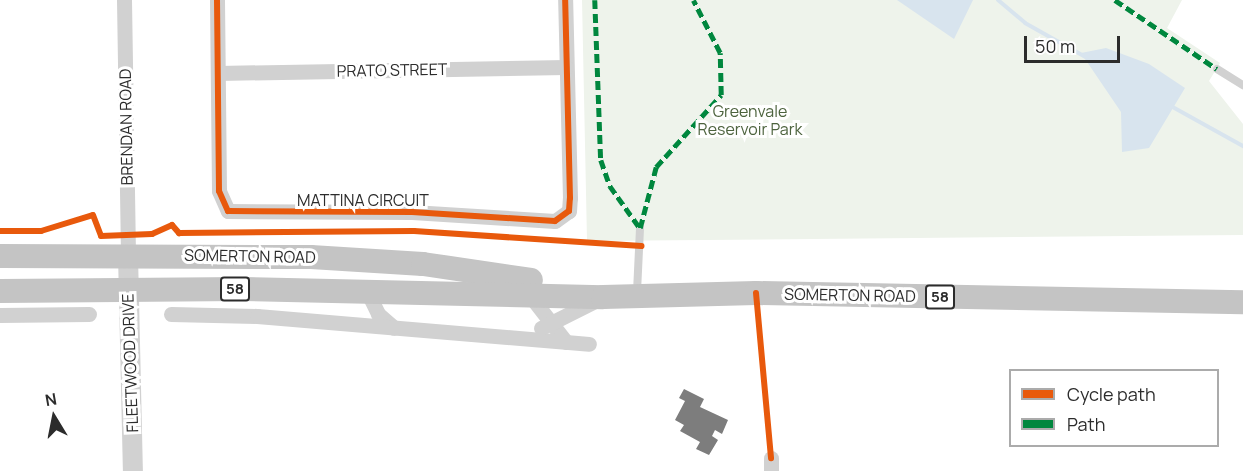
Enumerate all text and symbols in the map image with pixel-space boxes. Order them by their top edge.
scale bar [1027,24,1123,62]
text: 50 m [1035,34,1075,58]
street label: PRATO STREET [337,59,447,81]
street label: BRENDAN ROAD [115,68,137,186]
park label: Greenvale Reservoir Park [698,101,802,139]
street label: MATTINA CIRCUIT [297,190,429,210]
street label: SOMERTON ROAD [184,245,316,267]
road number: 58 [220,277,250,301]
street label: SOMERTON ROAD [784,284,916,306]
road number: 58 [925,285,955,309]
street label: FLEETWOOD DRIVE [118,293,142,433]
legend [1009,369,1219,447]
text: Cycle path [1067,382,1156,406]
north arrow [24,387,84,447]
text: N [43,387,58,411]
text: Path [1067,412,1105,436]

